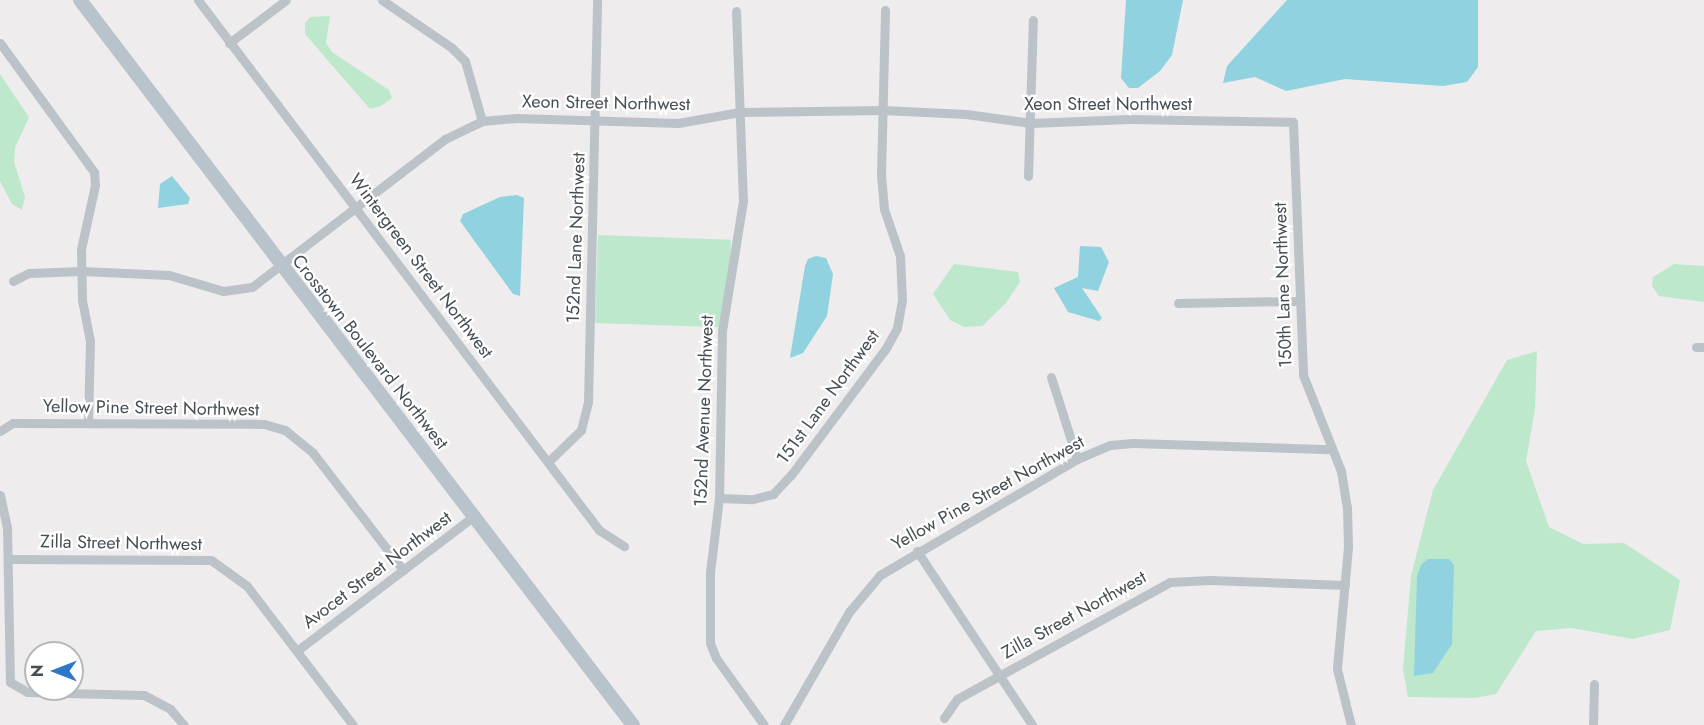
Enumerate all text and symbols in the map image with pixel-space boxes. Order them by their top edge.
street label: Xeon Street Northwest [522,91,690,115]
street label: Xeon Street Northwest [1024,93,1192,115]
street label: 152nd Lane Northwest [562,152,590,324]
street label: Wintergreen Street Northwest [344,169,498,363]
street label: 150th Lane Northwest [1269,202,1297,368]
street label: Crosstown Boulevard Northwest [287,250,453,454]
street label: 152nd Avenue Northwest [690,315,718,507]
street label: 151st Lane Northwest [772,326,884,468]
street label: Yellow Pine Street Northwest [43,395,259,421]
street label: Yellow Pine Street Northwest [888,431,1088,555]
street label: Avocet Street Northwest [298,507,456,633]
street label: Zilla Street Northwest [40,531,202,555]
street label: Zilla Street Northwest [998,566,1150,664]
north arrow [24,641,84,701]
text: N [26,665,49,677]

